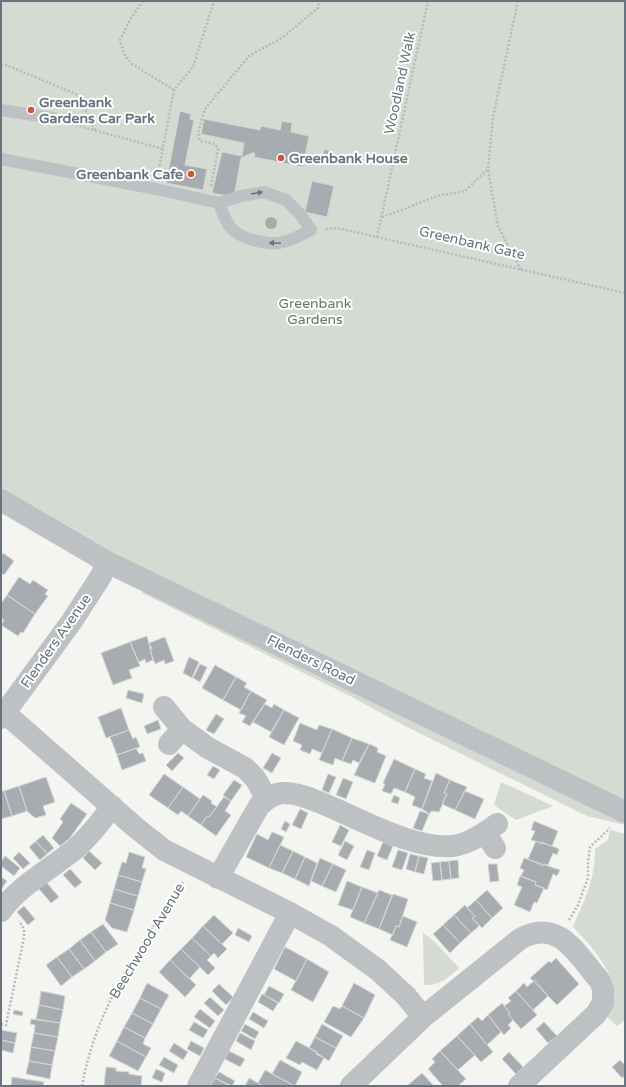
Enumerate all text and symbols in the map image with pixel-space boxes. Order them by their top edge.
street label: Woodland Walk [381,30,419,136]
place label: Greenbank Gardens Car Park [39,94,155,127]
marker: Greenbank Gardens Car Park [26,105,36,115]
place label: Greenbank House [289,150,408,167]
marker: Greenbank House [276,153,286,163]
place label: Greenbank Cafe [76,166,183,183]
marker: Greenbank Cafe [186,169,196,179]
one-way arrow [251,190,263,196]
street label: Greenbank Gate [417,223,527,263]
one-way arrow [269,239,281,246]
park label: Greenbank Gardens [279,295,352,328]
street label: Flenders Avenue [17,591,95,691]
street label: Flenders Road [264,631,358,689]
street label: Beechwood Avenue [106,880,188,1002]

